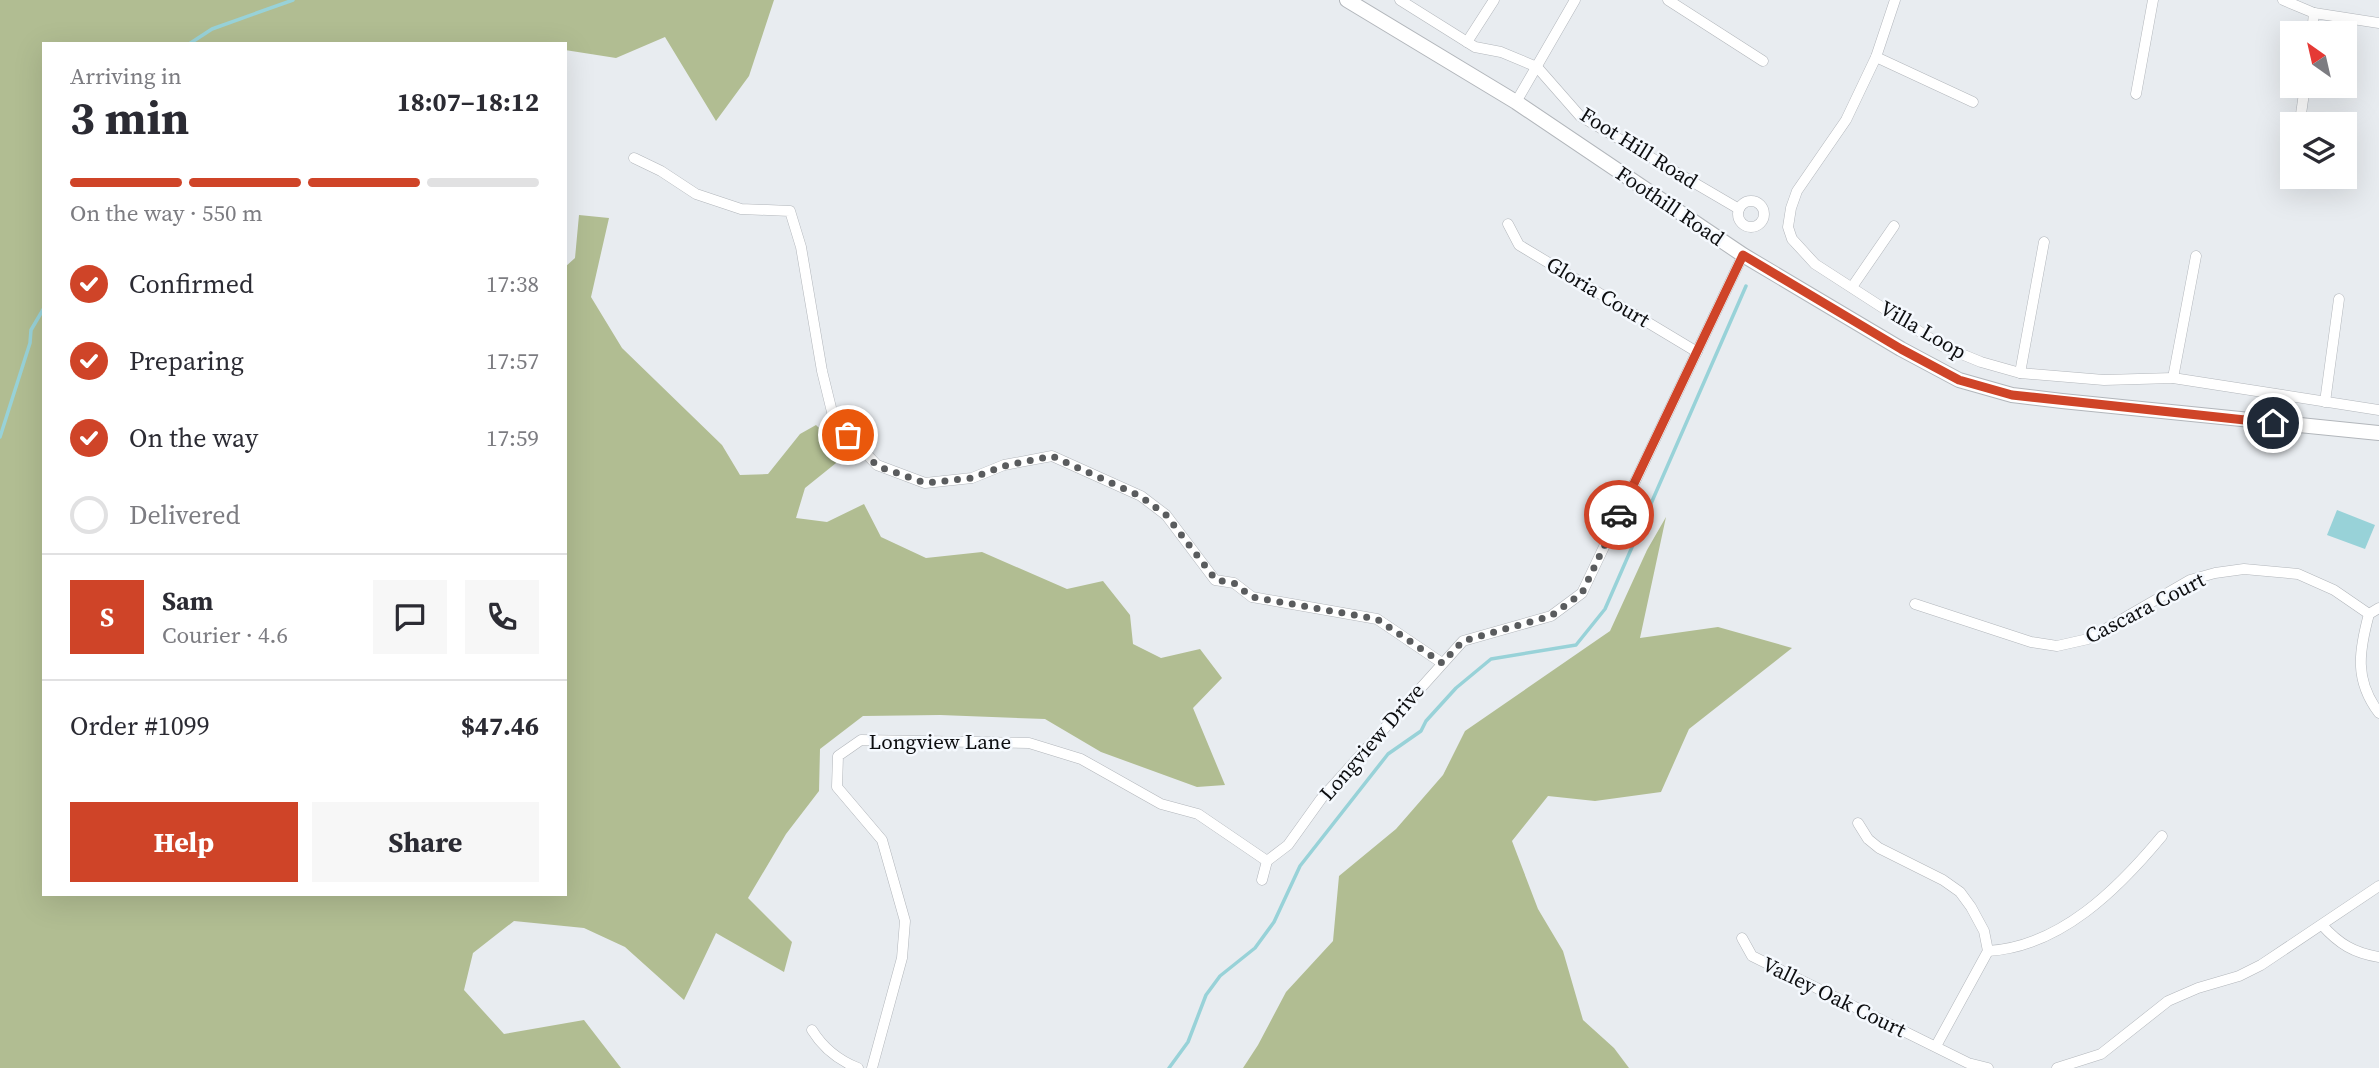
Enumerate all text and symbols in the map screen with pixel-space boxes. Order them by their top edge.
north arrow [2280,21,2357,98]
map controls [2280,21,2357,189]
text: Arriving in [70,60,182,92]
text: 18:07–18:12 [397,84,539,120]
text: 3 min [70,86,189,149]
street label: Foot Hill Road [1575,100,1704,195]
button: layers [2280,112,2357,189]
street label: Foothill Road [1610,159,1730,253]
text: On the way · 550 m [70,197,263,229]
street label: Gloria Court [1541,249,1655,334]
icon: check [70,265,108,303]
text: Confirmed [129,266,254,302]
text: 17:38 [486,268,539,300]
street label: Villa Loop [1875,293,1972,366]
icon: check [70,342,108,380]
text: Preparing [129,343,244,379]
text: 17:57 [486,345,539,377]
pin [2243,393,2303,453]
icon: home [2254,404,2292,442]
pin [818,405,878,465]
icon: bag [829,416,867,454]
icon: check [70,419,108,457]
text: On the way [129,420,258,456]
text: 17:59 [486,422,539,454]
courier [1584,480,1654,550]
icon: car [1600,496,1638,534]
text: Delivered [129,497,240,533]
street label: Cascara Court [2080,565,2210,650]
button: chat [373,580,447,654]
button: phone [465,580,539,654]
text: Sam [162,583,213,619]
text: S [100,599,114,635]
text: Courier · 4.6 [162,619,288,651]
street label: Longview Drive [1313,677,1431,807]
text: Order #1099 [70,708,210,744]
text: $47.46 [461,708,539,744]
street label: Longview Lane [869,727,1011,756]
button: Help [70,802,298,882]
button: Share [312,802,539,882]
street label: Valley Oak Court [1757,949,1911,1044]

